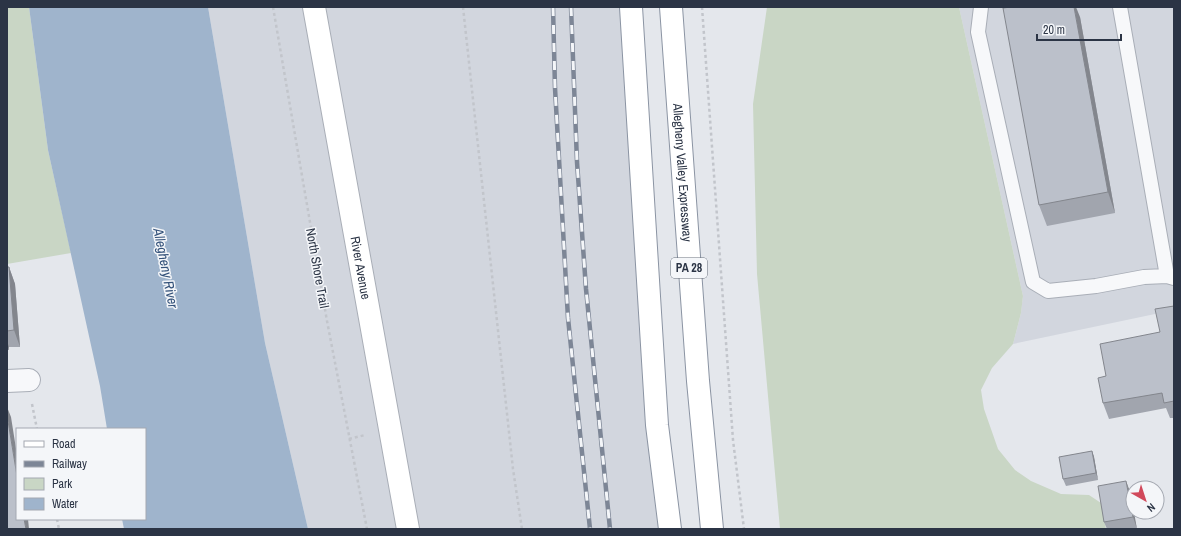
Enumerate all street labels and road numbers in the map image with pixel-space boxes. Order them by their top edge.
street label: Allegheny Valley Expressway [669,102,696,243]
street label: North Shore Trail [302,227,333,310]
street label: River Avenue [346,235,375,301]
road number: PA 28 [671,258,707,278]

